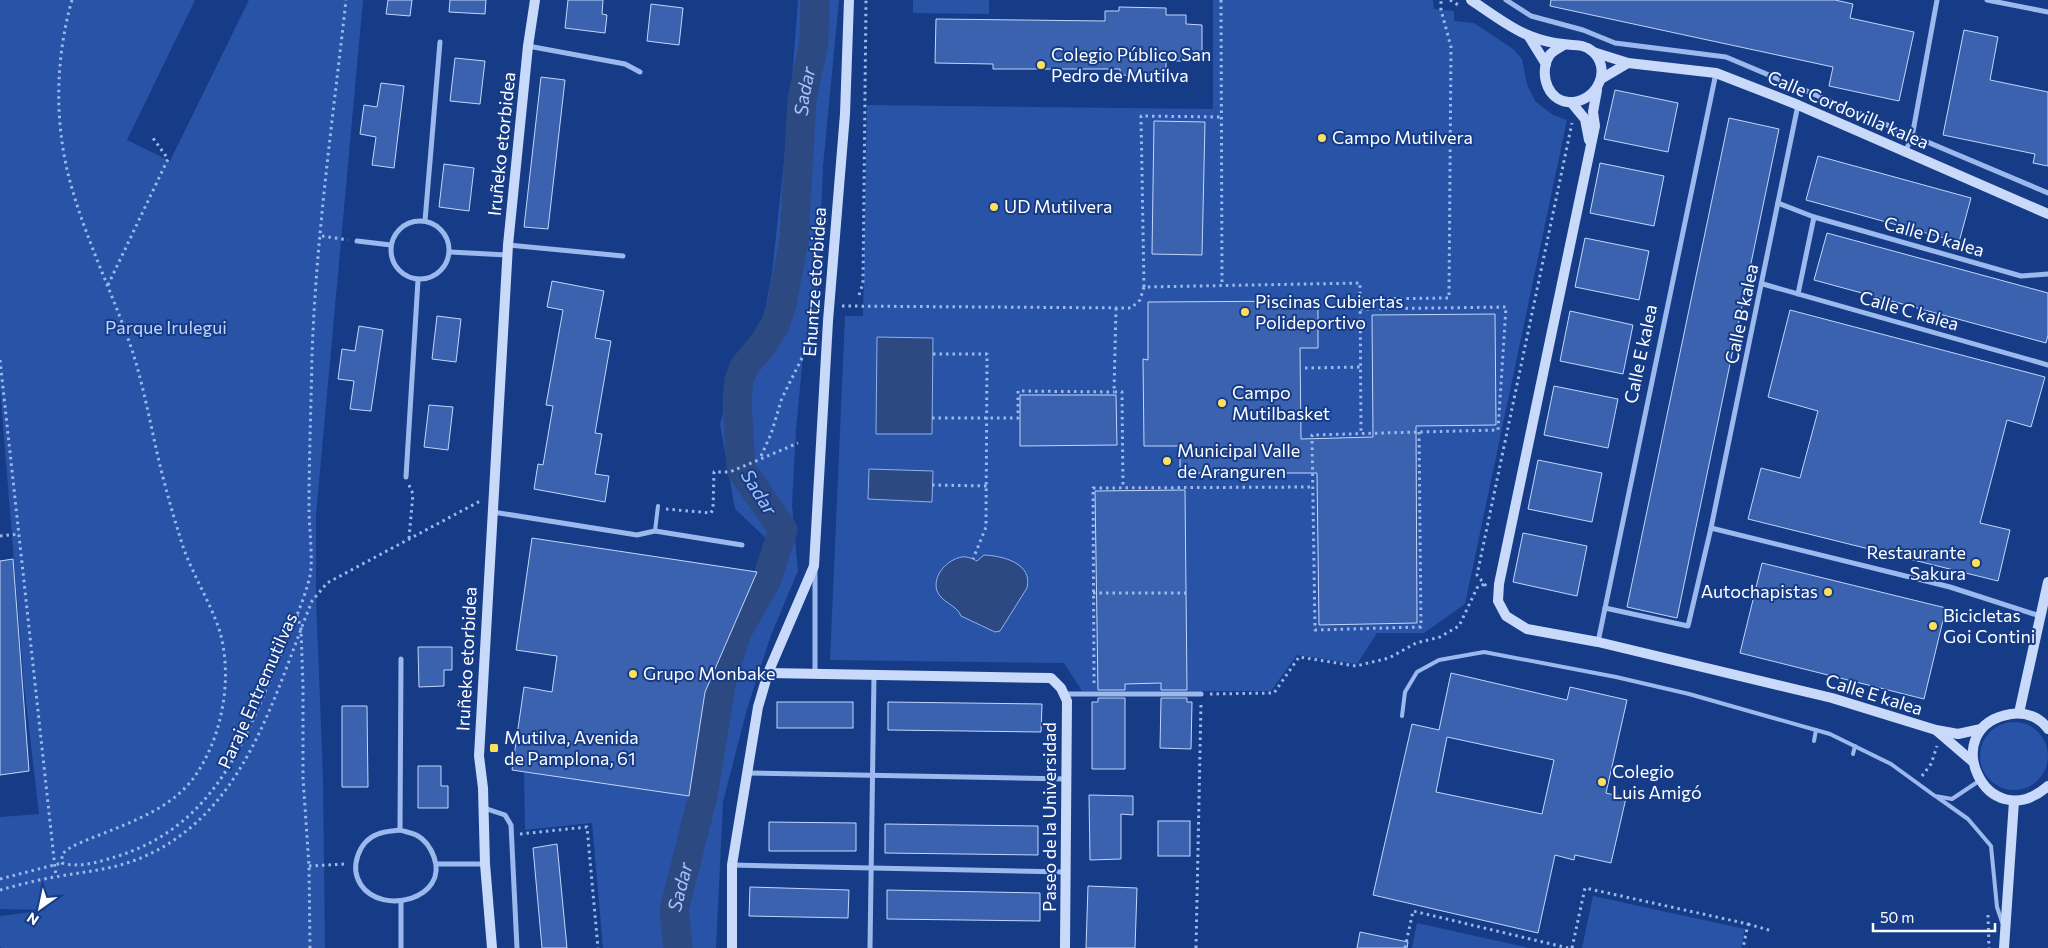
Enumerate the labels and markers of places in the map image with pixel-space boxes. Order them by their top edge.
place label: Colegio Público San Pedro de Mutilva [1051,43,1211,86]
marker: Colegio Público San Pedro de Mutilva [1035,59,1047,71]
place label: Campo Mutilvera [1332,126,1473,148]
marker: Campo Mutilvera [1316,132,1328,144]
place label: UD Mutilvera [1004,195,1113,217]
marker: UD Mutilvera [988,201,1000,213]
place label: Piscinas Cubiertas Polideportivo [1255,290,1403,333]
marker: Piscinas Cubiertas Polideportivo [1239,306,1251,318]
place label: Campo Mutilbasket [1232,381,1330,424]
marker: Campo Mutilbasket [1216,397,1228,409]
place label: Municipal Valle de Aranguren [1177,439,1300,482]
marker: Municipal Valle de Aranguren [1161,455,1173,467]
place label: Restaurante Sakura [1867,541,1966,584]
marker: Restaurante Sakura [1970,557,1982,569]
place label: Autochapistas [1701,580,1818,602]
marker: Autochapistas [1822,586,1834,598]
place label: Bicicletas Goi Contini [1943,604,2035,647]
marker: Bicicletas Goi Contini [1927,620,1939,632]
place label: Grupo Monbake [643,662,775,684]
marker: Grupo Monbake [627,668,639,680]
place label: Mutilva, Avenida de Pamplona, 61 [504,726,639,769]
marker: Mutilva, Avenida de Pamplona, 61 [488,742,500,754]
place label: Colegio Luis Amigó [1612,760,1702,803]
marker: Colegio Luis Amigó [1596,776,1608,788]

